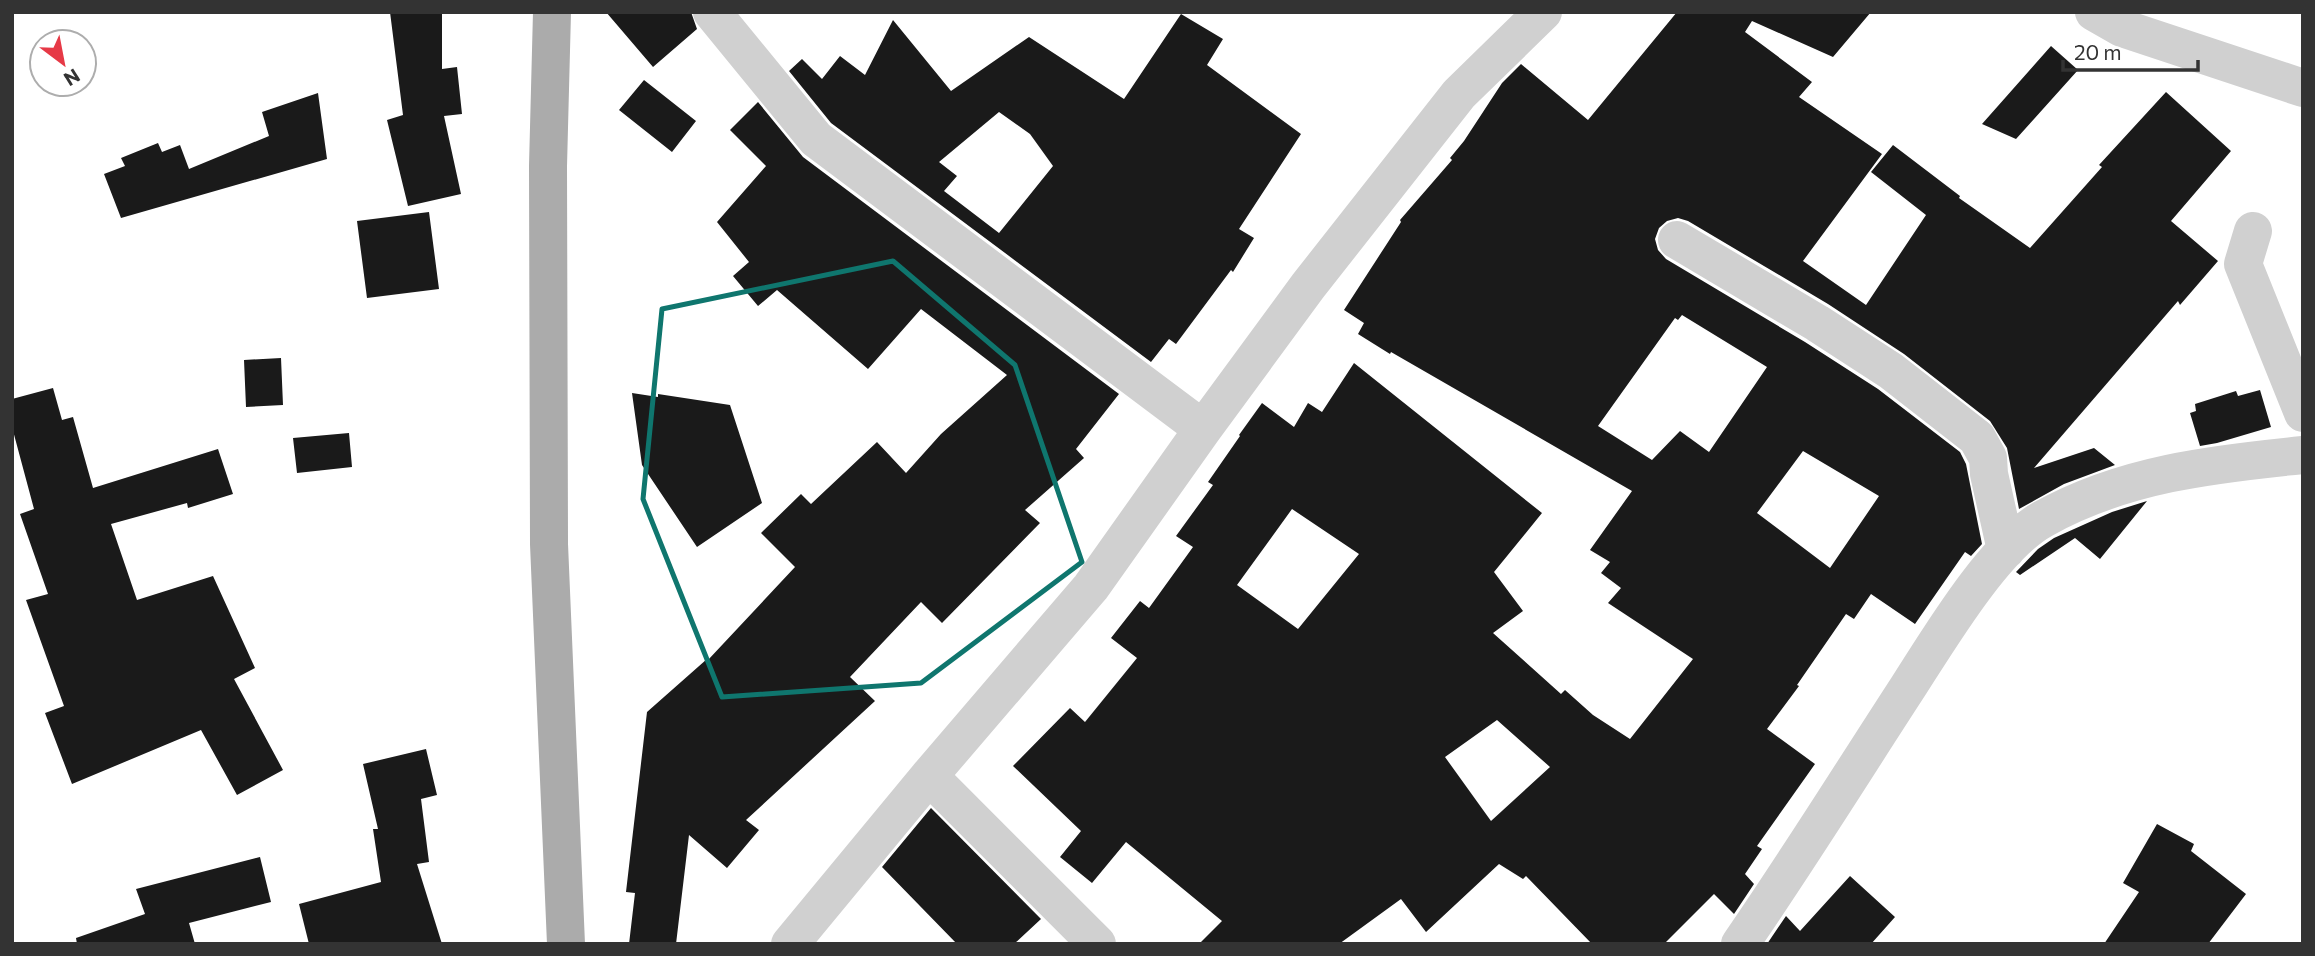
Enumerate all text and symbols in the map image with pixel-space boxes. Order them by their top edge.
north arrow [28,28,98,98]
scale bar [2063,28,2198,72]
text: 20 m [2074,39,2122,64]
text: N [60,64,84,91]

